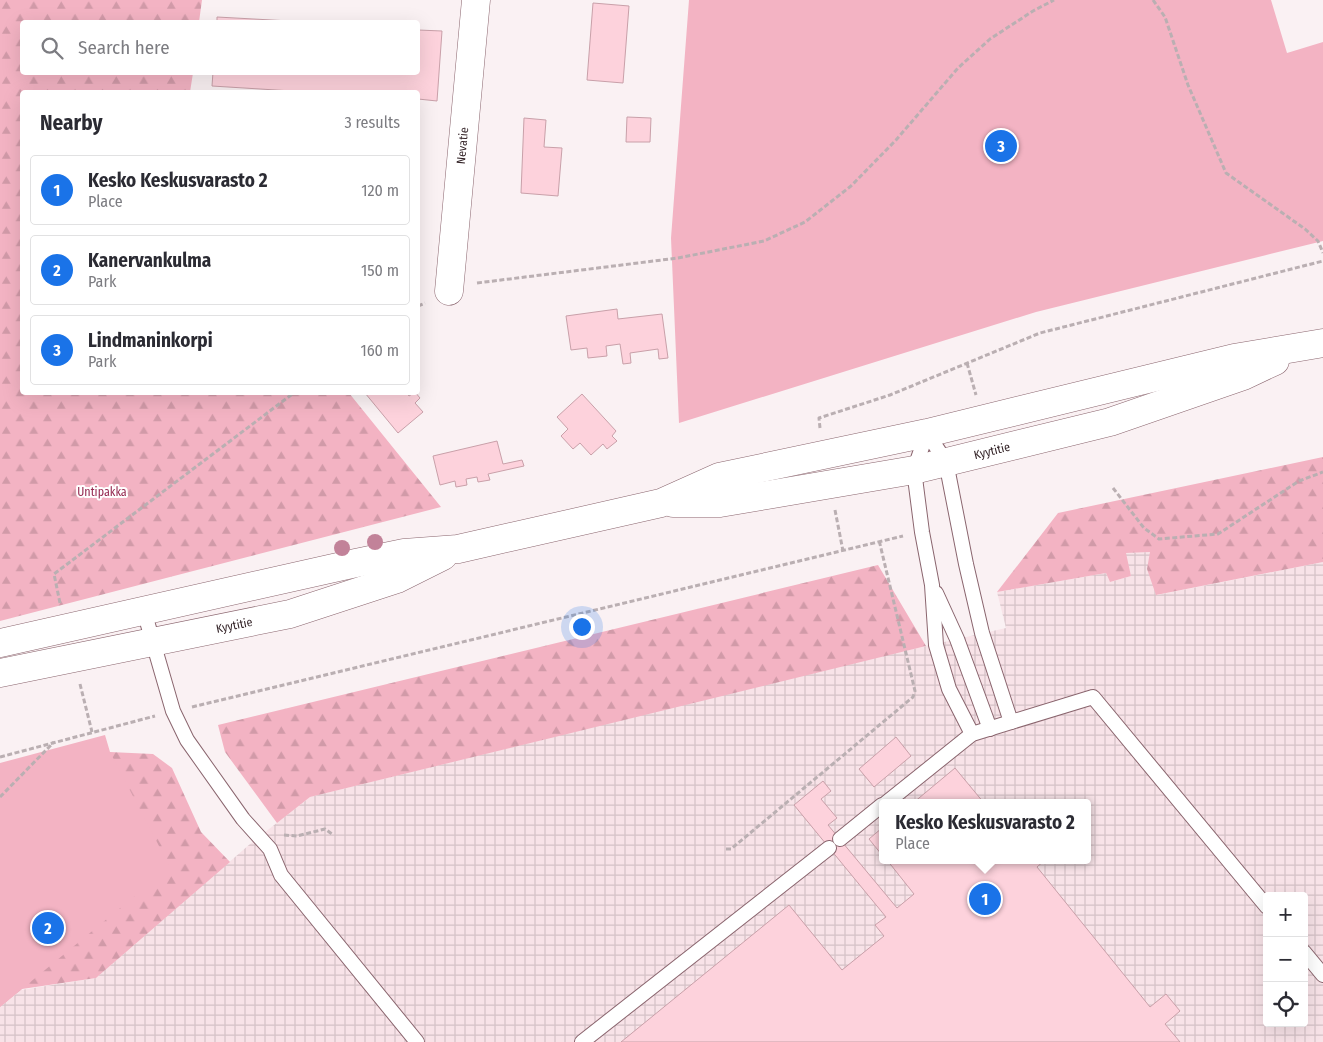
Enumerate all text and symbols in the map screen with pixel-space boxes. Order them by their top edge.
search box [20,20,420,75]
icon: search [38,34,66,62]
text: Search here [78,36,170,59]
text: Nearby [40,110,102,136]
text: 3 results [344,113,400,132]
street label: Nevatie [454,126,471,165]
pin: 3 [985,127,1017,165]
text: Kesko Keskusvarasto 2 [88,169,268,192]
text: 1 [54,181,60,200]
text: 120 m [361,181,399,200]
text: Place [88,192,123,211]
text: Kanervankulma [88,249,211,272]
text: 2 [53,261,61,280]
text: 150 m [361,261,399,280]
text: Park [88,272,116,291]
text: Lindmaninkorpi [88,329,213,352]
text: 3 [53,341,61,360]
text: 160 m [360,341,399,360]
text: Park [88,352,116,371]
street label: Kyytitie [972,440,1012,462]
park label: Untipakka [77,485,127,499]
your location [569,614,595,640]
street label: Kyytitie [215,615,254,636]
popup [879,799,1091,864]
text: Kesko Keskusvarasto 2 [895,811,1075,834]
text: Place [895,834,930,853]
pin: 1 [969,880,1001,918]
map controls [1263,892,1308,1027]
button: + [1263,892,1308,937]
pin: 2 [32,909,64,947]
button: − [1263,937,1308,982]
button: locate [1263,982,1308,1027]

